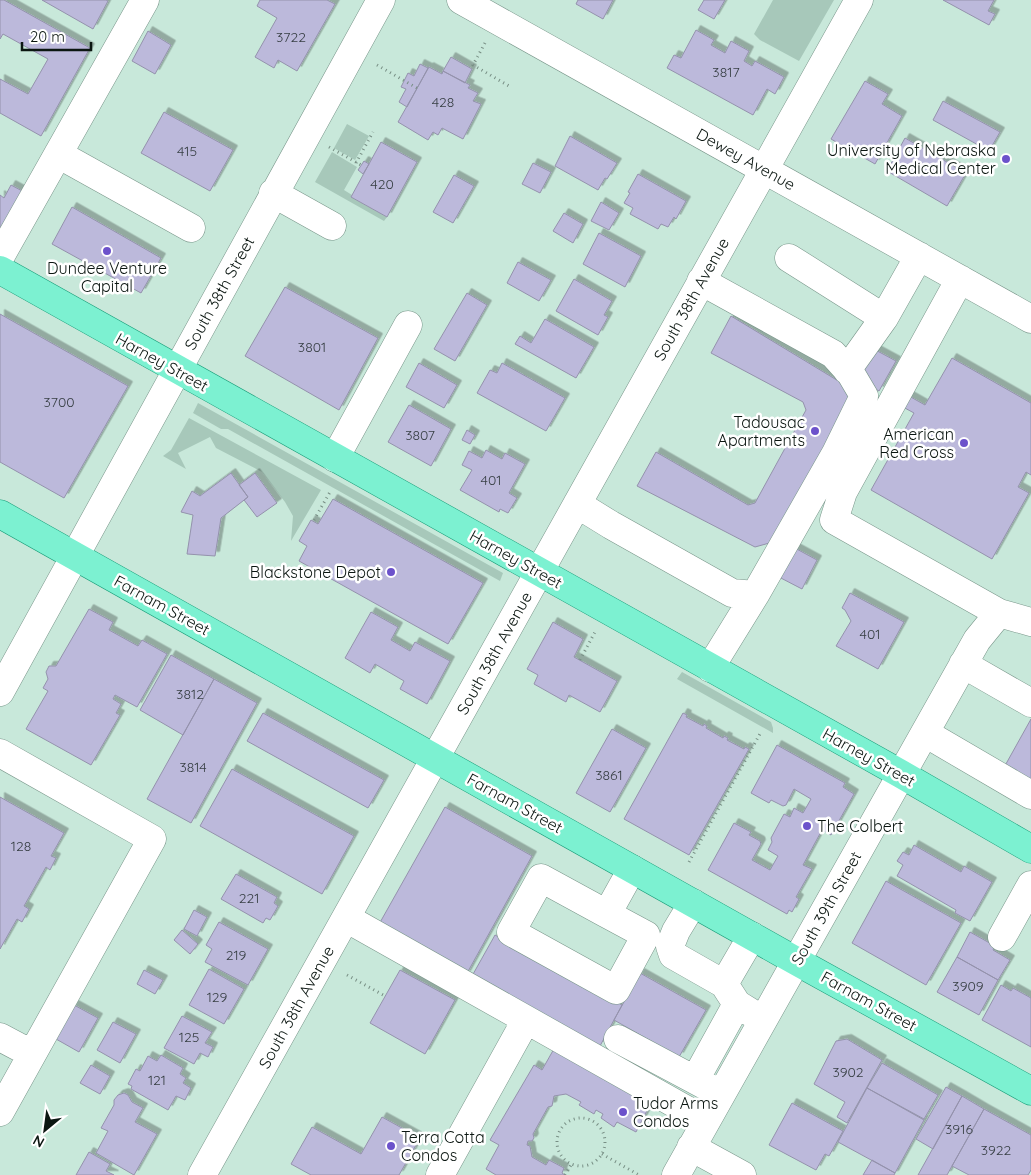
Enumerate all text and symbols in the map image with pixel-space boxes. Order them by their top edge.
scale bar [22,20,91,52]
text: 20 m [30,27,65,46]
house number: 3722 [276,28,306,46]
house number: 3817 [712,63,740,81]
house number: 428 [432,93,454,111]
street label: Dewey Avenue [693,124,799,194]
place label: University of Nebraska Medical Center [827,140,996,178]
house number: 415 [177,142,197,160]
marker: University of Nebraska Medical Center [1000,153,1012,165]
house number: 420 [370,175,394,193]
street label: South 38th Street [180,233,258,353]
street label: South 38th Avenue [649,234,733,364]
marker: Dundee Venture Capital [101,245,113,257]
place label: Dundee Venture Capital [47,258,167,296]
street label: Harney Street [112,328,212,396]
house number: 3801 [298,338,326,356]
house number: 3700 [43,393,75,411]
place label: Tadousac Apartments [718,412,805,450]
place label: American Red Cross [879,424,954,462]
marker: Tadousac Apartments [809,425,821,437]
house number: 3807 [405,426,435,444]
marker: American Red Cross [958,437,970,449]
house number: 401 [481,471,501,489]
street label: Harney Street [466,525,566,593]
place label: Blackstone Depot [250,562,381,582]
marker: Blackstone Depot [385,566,397,578]
street label: Farnam Street [111,571,213,639]
street label: South 38th Avenue [452,588,536,718]
house number: 401 [860,625,880,643]
house number: 3812 [176,685,204,703]
street label: Harney Street [819,723,919,791]
house number: 3814 [179,758,207,776]
house number: 3861 [595,766,623,784]
street label: Farnam Street [464,769,566,837]
place label: The Colbert [817,816,903,836]
marker: The Colbert [801,820,813,832]
house number: 128 [11,837,31,855]
street label: South 39th Street [787,848,865,968]
house number: 221 [239,889,259,907]
street label: South 38th Avenue [254,942,338,1072]
house number: 219 [226,946,247,964]
street label: Farnam Street [818,967,920,1035]
house number: 3909 [952,977,984,995]
house number: 129 [207,988,228,1006]
house number: 125 [179,1028,199,1046]
house number: 3902 [832,1063,864,1081]
house number: 121 [148,1071,166,1089]
place label: Tudor Arms Condos [633,1093,718,1131]
north arrow [20,1105,70,1155]
marker: Tudor Arms Condos [617,1106,629,1118]
house number: 3916 [945,1120,973,1138]
place label: Terra Cotta Condos [401,1127,485,1165]
text: N [30,1131,48,1152]
marker: Terra Cotta Condos [385,1140,397,1152]
house number: 3922 [981,1141,1012,1159]

